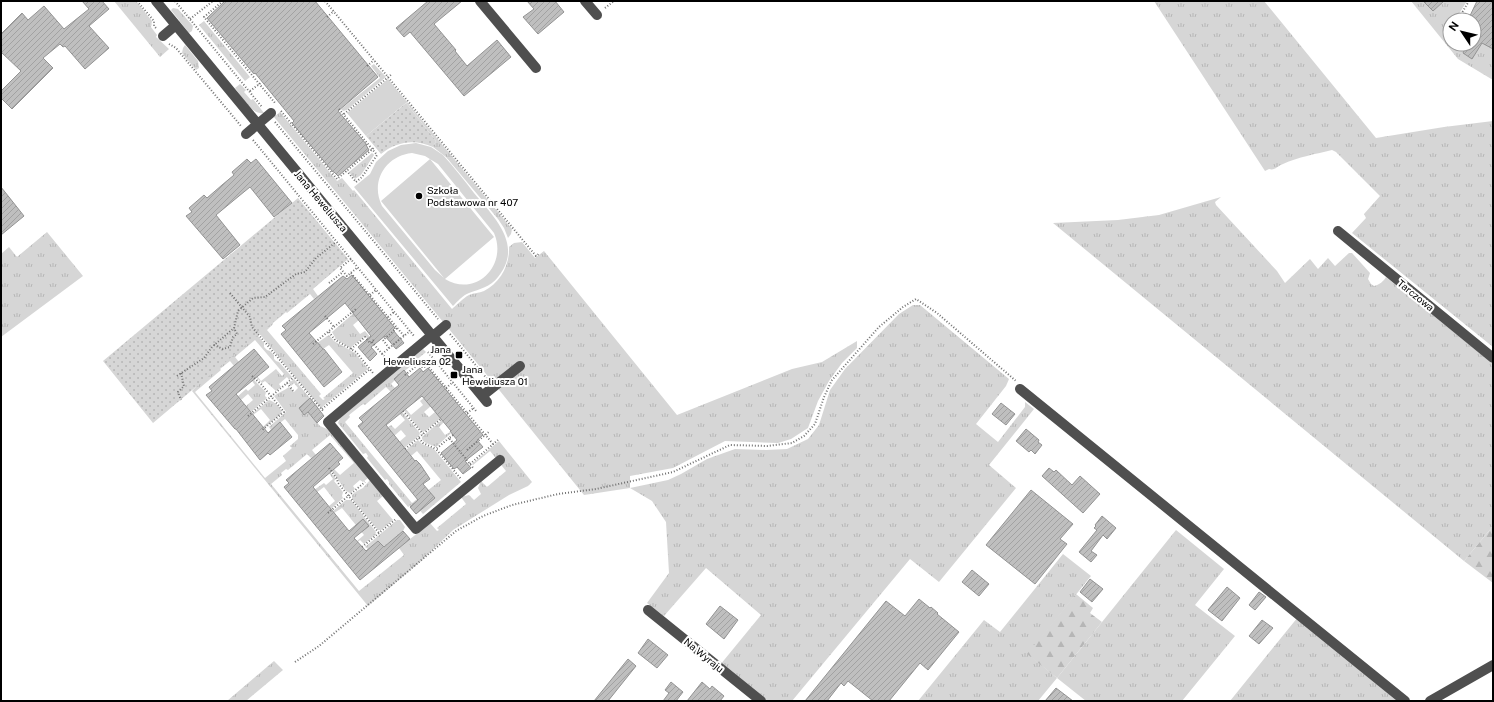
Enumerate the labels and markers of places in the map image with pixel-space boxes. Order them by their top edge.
place label: Szkoła Podstawowa nr 407 [427,184,518,208]
marker: Szkoła Podstawowa nr 407 [414,191,424,201]
place label: Jana Heweliusza 02 [383,343,451,367]
marker: Jana Heweliusza 02 [454,350,464,360]
place label: Jana Heweliusza 01 [462,363,528,387]
marker: Jana Heweliusza 01 [449,370,459,380]

